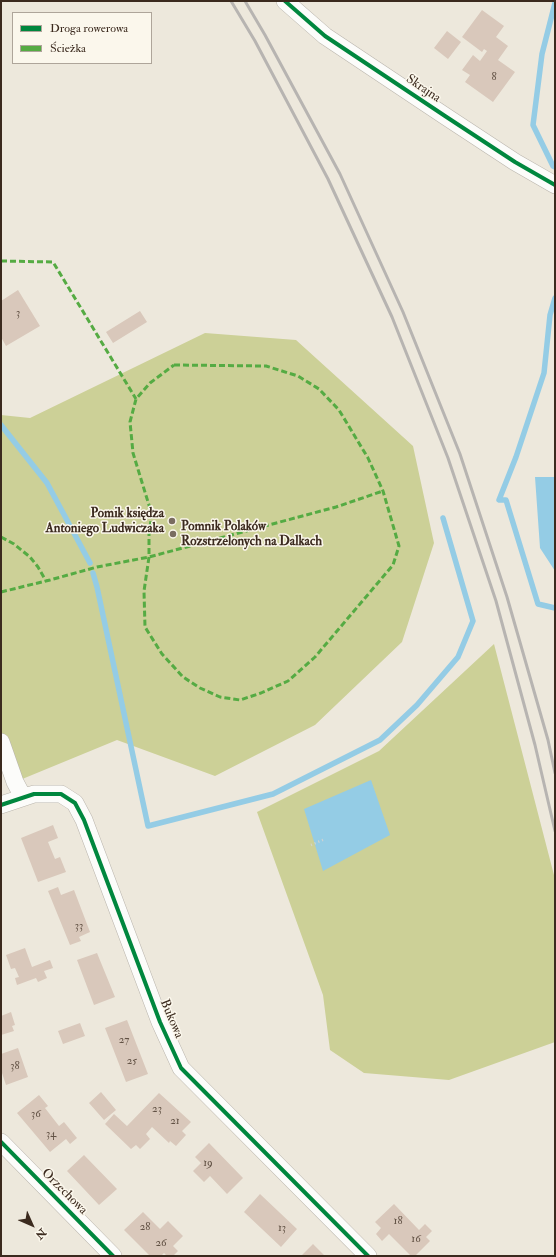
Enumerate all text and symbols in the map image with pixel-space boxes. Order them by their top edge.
legend [12,12,152,64]
text: Droga rowerowa [50,21,128,36]
text: Ścieżka [50,41,86,56]
house number: 8 [491,71,497,85]
street label: Skrajna [403,72,443,106]
house number: 3 [16,307,20,321]
place label: Pomik księdza Antoniego Ludwiczaka [46,506,164,537]
marker: Pomik księdza Antoniego Ludwiczaka [167,516,177,526]
place label: Pomnik Polaków Rozstrzelonych na Dalkach [181,519,322,550]
marker: Pomnik Polaków Rozstrzelonych na Dalkach [168,529,178,539]
house number: 33 [75,920,83,934]
street label: Bukowa [156,997,186,1041]
house number: 27 [119,1034,129,1048]
house number: 25 [127,1055,137,1069]
house number: 38 [10,1060,20,1074]
house number: 23 [152,1103,162,1117]
house number: 36 [31,1108,41,1122]
house number: 21 [170,1115,180,1129]
house number: 34 [46,1128,56,1142]
house number: 19 [203,1157,213,1171]
street label: Orzechowa [38,1166,90,1218]
north arrow [12,1205,52,1245]
house number: 18 [393,1215,403,1229]
house number: 28 [140,1221,150,1235]
house number: 13 [278,1222,286,1236]
text: N [33,1226,49,1242]
house number: 16 [411,1233,421,1247]
house number: 26 [155,1237,167,1251]

